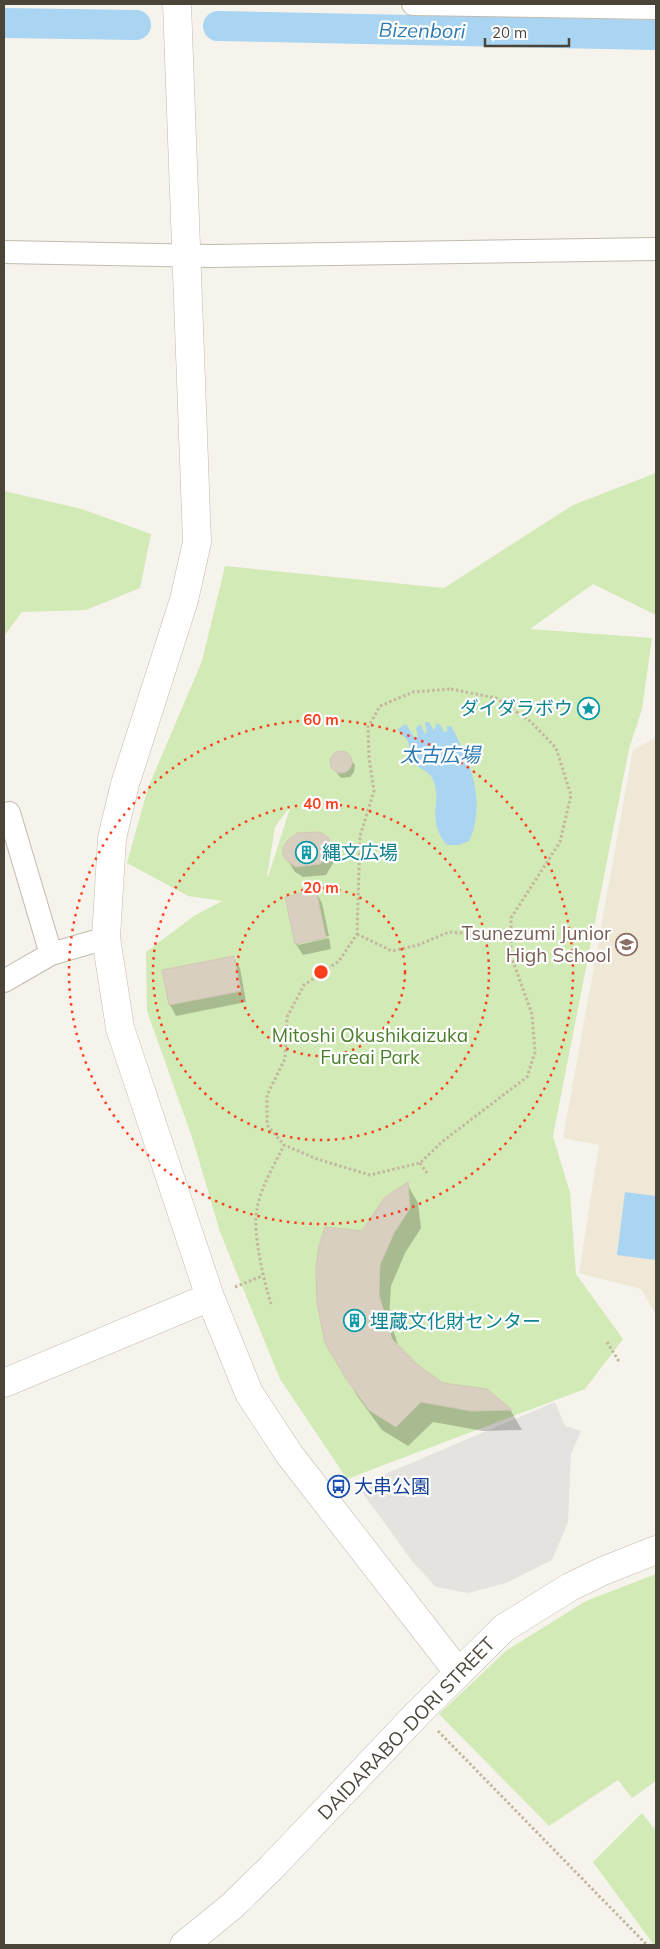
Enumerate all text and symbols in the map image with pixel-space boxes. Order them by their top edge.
scale bar [485,15,569,47]
water label: Bizenbori [378,17,466,43]
text: 20 m [492,23,527,42]
place label: ダイダラボウ [460,696,573,720]
place icon: ダイダラボウ [577,696,601,720]
text: 60 m [303,710,339,729]
water label: 太古広場 [400,742,482,767]
text: 40 m [303,794,339,813]
building icon: 縄文広場 [294,840,318,864]
place label: 縄文広場 [322,840,398,864]
text: 20 m [303,878,339,897]
place label: Tsunezumi Junior High School [462,921,611,967]
school or university icon: Tsunezumi Junior High School [615,932,639,956]
centre of rings [312,963,330,981]
park label: Mitoshi Okushikaizuka Fureai Park [272,1023,468,1069]
building icon: 埋蔵文化財センター [342,1309,366,1333]
place label: 埋蔵文化財センター [370,1309,541,1333]
bus stop icon: 大串公園 [326,1474,350,1498]
place label: 大串公園 [354,1474,430,1498]
street label: DAIDARABO-DORI STREET [312,1631,500,1824]

